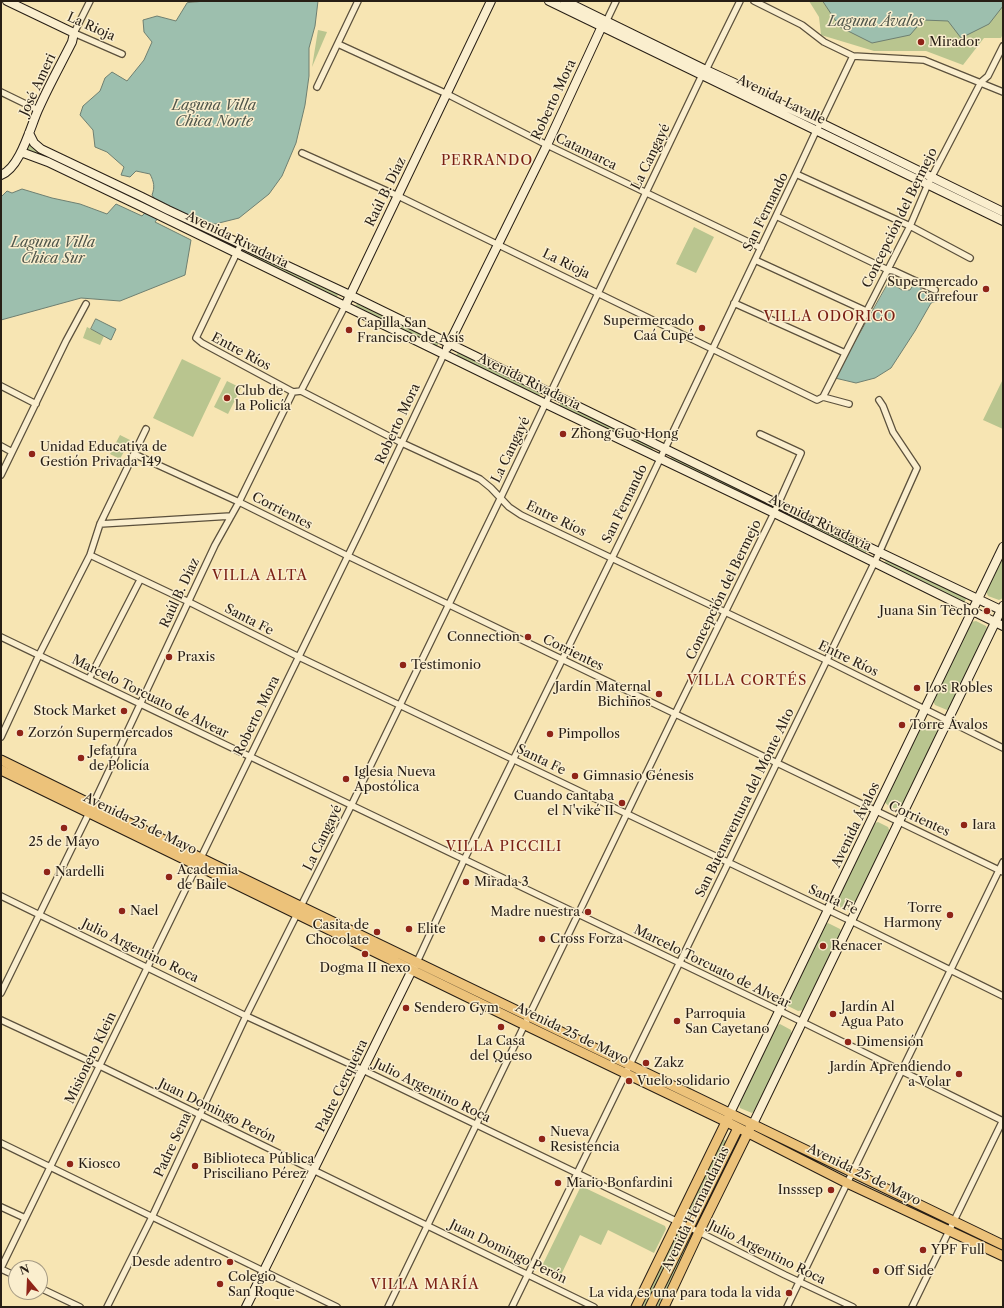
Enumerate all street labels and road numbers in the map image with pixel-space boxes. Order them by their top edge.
street label: La Rioja [65,10,117,44]
street label: José Ameri [17,51,59,119]
street label: Roberto Mora [529,57,579,143]
street label: Avenida Lavalle [734,72,828,128]
street label: La Cangayé [628,122,674,192]
street label: Catamarca [553,130,619,174]
street label: Concepción del Bermejo [859,145,941,291]
street label: Raúl B. Díaz [362,155,410,229]
street label: San Fernando [740,170,792,254]
street label: Avenida Rivadavia [183,208,291,272]
street label: La Rioja [540,246,592,282]
street label: Entre Ríos [209,330,273,374]
street label: Avenida Rivadavia [475,350,583,414]
street label: Roberto Mora [373,381,423,467]
street label: La Cangayé [488,415,534,485]
street label: San Fernando [599,462,651,546]
street label: Corrientes [249,489,315,533]
street label: Avenida Rivadavia [766,491,874,555]
street label: Entre Ríos [523,498,589,540]
street label: Concepción del Bermejo [683,517,765,663]
street label: Raúl B. Díaz [157,555,203,631]
street label: Santa Fe [222,601,276,639]
street label: Corrientes [540,632,606,674]
street label: Entre Ríos [815,638,881,680]
street label: Marcelo Torcuato de Alvear [69,652,231,742]
street label: Roberto Mora [231,673,283,759]
street label: San Buenaventura del Monte Alto [692,706,798,900]
street label: Santa Fe [514,741,568,779]
street label: Avenida Ávalos [829,780,883,870]
street label: Avenida 25 de Mayo [81,790,199,858]
street label: Corrientes [886,798,952,840]
street label: La Cangayé [300,803,346,873]
street label: Santa Fe [806,882,860,918]
street label: Julio Argentino Roca [79,916,201,986]
street label: Marcelo Torcuato de Alvear [631,922,793,1012]
street label: Avenida 25 de Mayo [513,1000,631,1068]
street label: Misionero Klein [62,1010,120,1106]
street label: Padre Cerqueira [313,1037,371,1135]
street label: Julio Argentino Roca [371,1056,493,1126]
street label: Juan Domingo Perón [156,1076,278,1146]
street label: Padre Sena [151,1110,195,1180]
street label: Avenida 25 de Mayo [805,1141,923,1209]
street label: Avenida Hernandarias [659,1144,733,1274]
street label: Juan Domingo Perón [447,1217,569,1287]
street label: Julio Argentino Roca [706,1218,828,1288]

